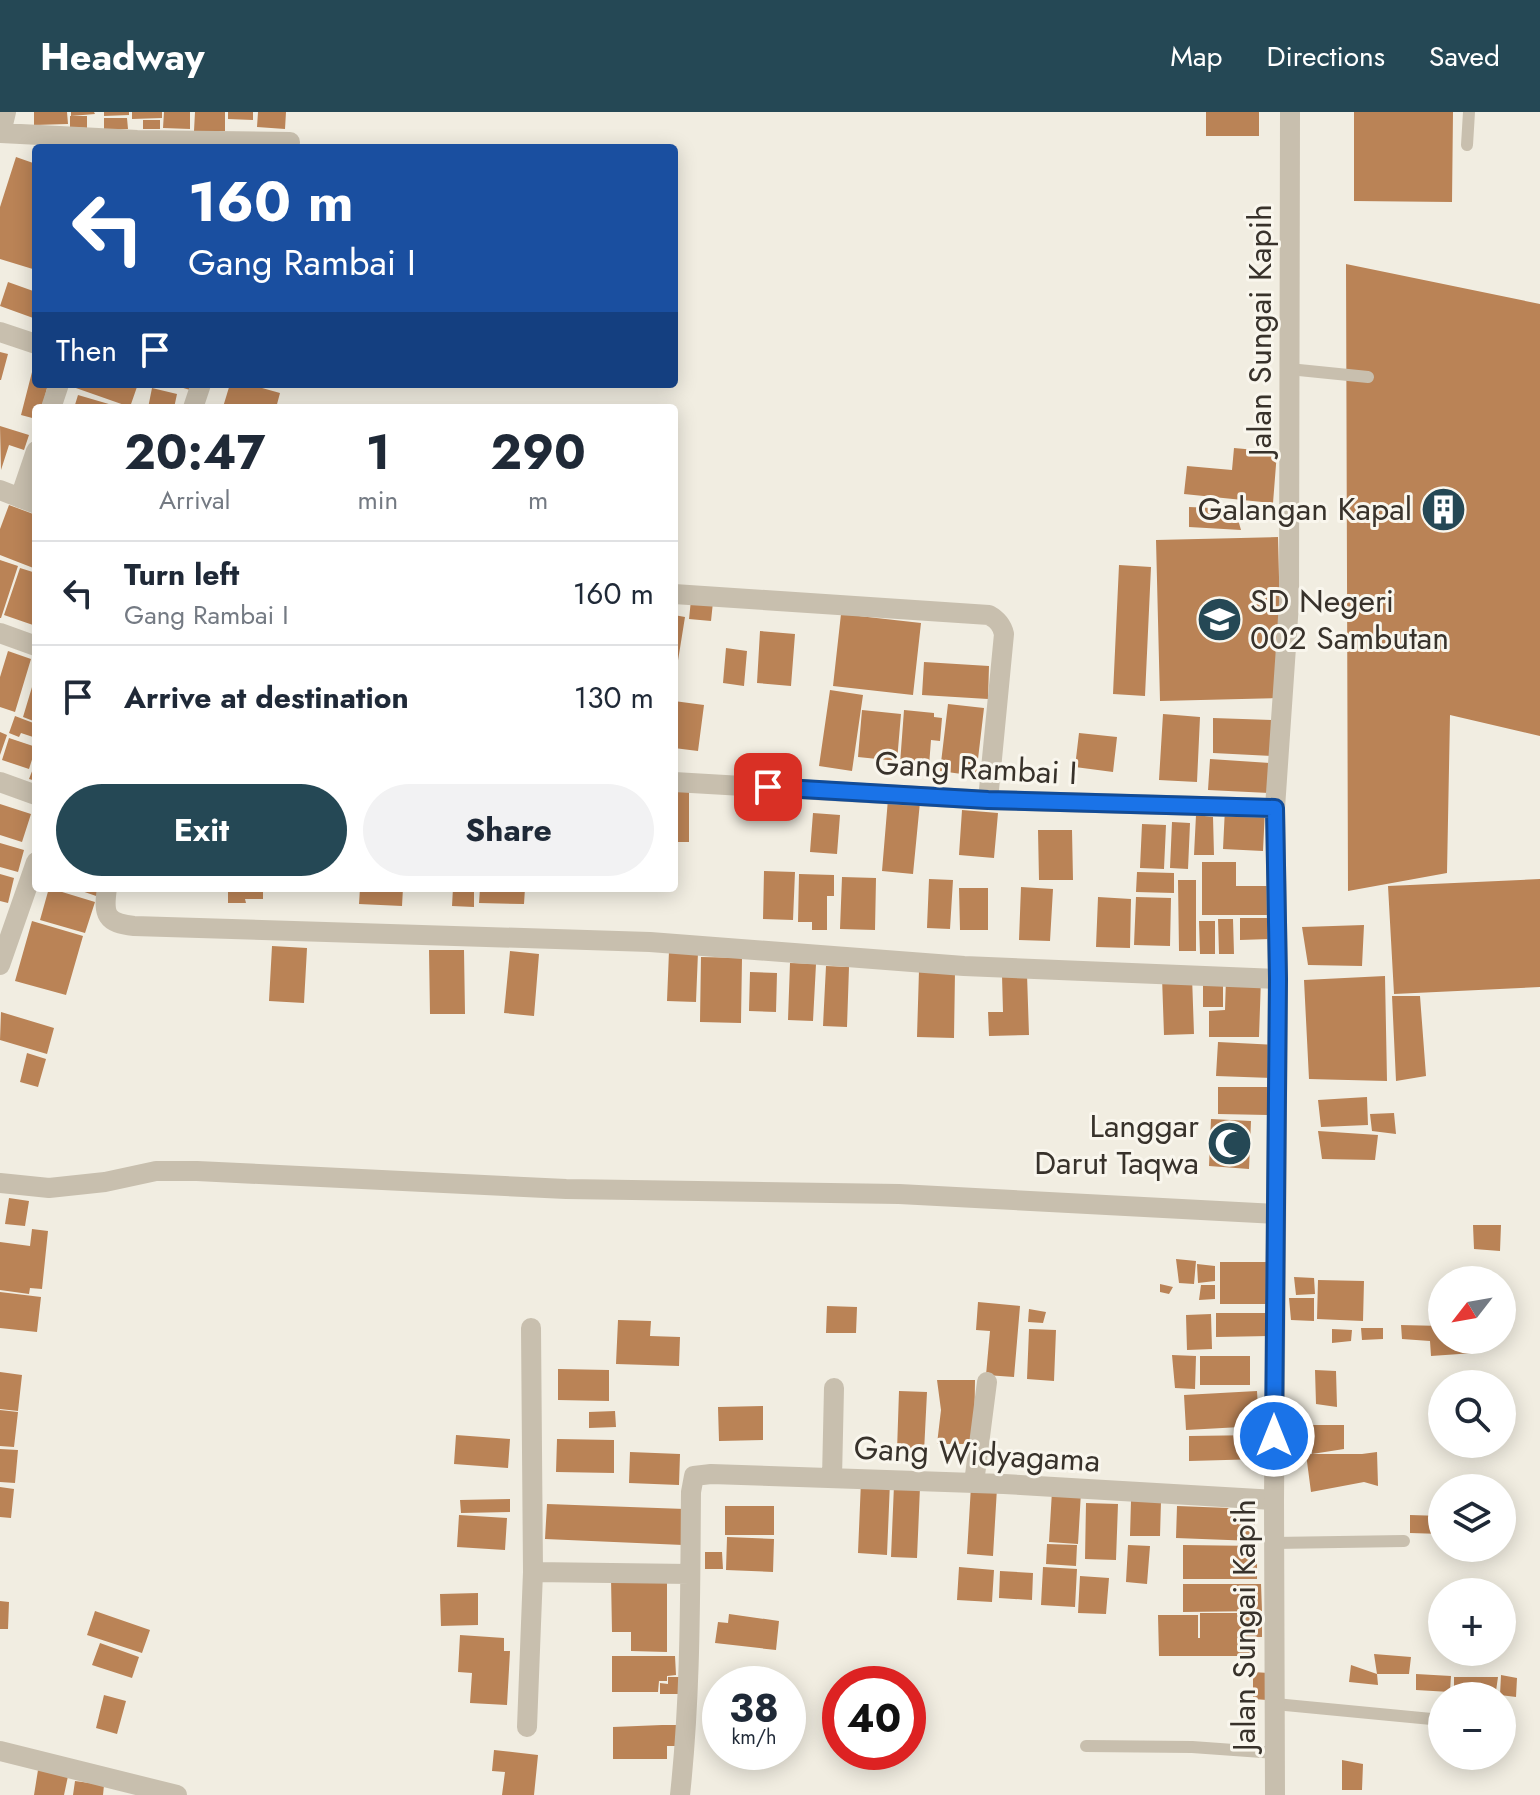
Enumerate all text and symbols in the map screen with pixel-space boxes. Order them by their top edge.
text: Headway [40,29,205,84]
text: Map [1170,36,1222,77]
text: Directions [1266,36,1385,77]
text: Saved [1429,36,1500,77]
text: 160 m [188,161,354,242]
icon: left [56,176,160,280]
street label: Jalan Sungai Kapih [1237,204,1283,460]
text: Gang Rambai I [188,236,416,288]
icon: arrive [133,328,177,372]
text: Then [56,329,117,372]
text: 20:47 [124,418,265,487]
text: 1 [366,418,390,487]
text: 290 [490,418,586,487]
text: Arrival [159,481,231,519]
text: min [358,481,398,519]
text: m [528,481,548,519]
building icon: Galangan Kapal [1419,485,1467,533]
place label: Galangan Kapal [1198,486,1412,532]
text: Turn left [124,553,239,596]
icon: left [56,571,100,615]
text: 160 m [573,572,654,615]
place label: SD Negeri 002 Sambutan [1250,578,1449,661]
school or university icon: SD Negeri 002 Sambutan [1195,595,1243,643]
text: Gang Rambai I [124,596,289,634]
icon: arrive [56,675,100,719]
text: Arrive at destination [124,676,409,719]
text: 130 m [574,676,654,719]
street label: Gang Rambai I [874,740,1078,796]
pin [734,753,802,821]
icon: arrive [746,765,790,809]
button: Exit [56,784,347,876]
button: Share [363,784,654,876]
place label: Langgar Darut Taqwa [1034,1103,1199,1186]
mosque icon: Langgar Darut Taqwa [1206,1120,1254,1168]
north arrow [1428,1266,1516,1354]
map controls [1428,1266,1516,1770]
button: search [1428,1370,1516,1458]
position arrow [1232,1394,1316,1478]
street label: Gang Widyagama [853,1425,1101,1483]
button: layers [1428,1474,1516,1562]
street label: Jalan Sungai Kapih [1221,1499,1267,1755]
button: + [1428,1578,1516,1666]
speed limit sign: 40 [822,1666,926,1770]
text: 38 [729,1679,779,1737]
button: − [1428,1682,1516,1770]
text: km/h [731,1723,777,1752]

